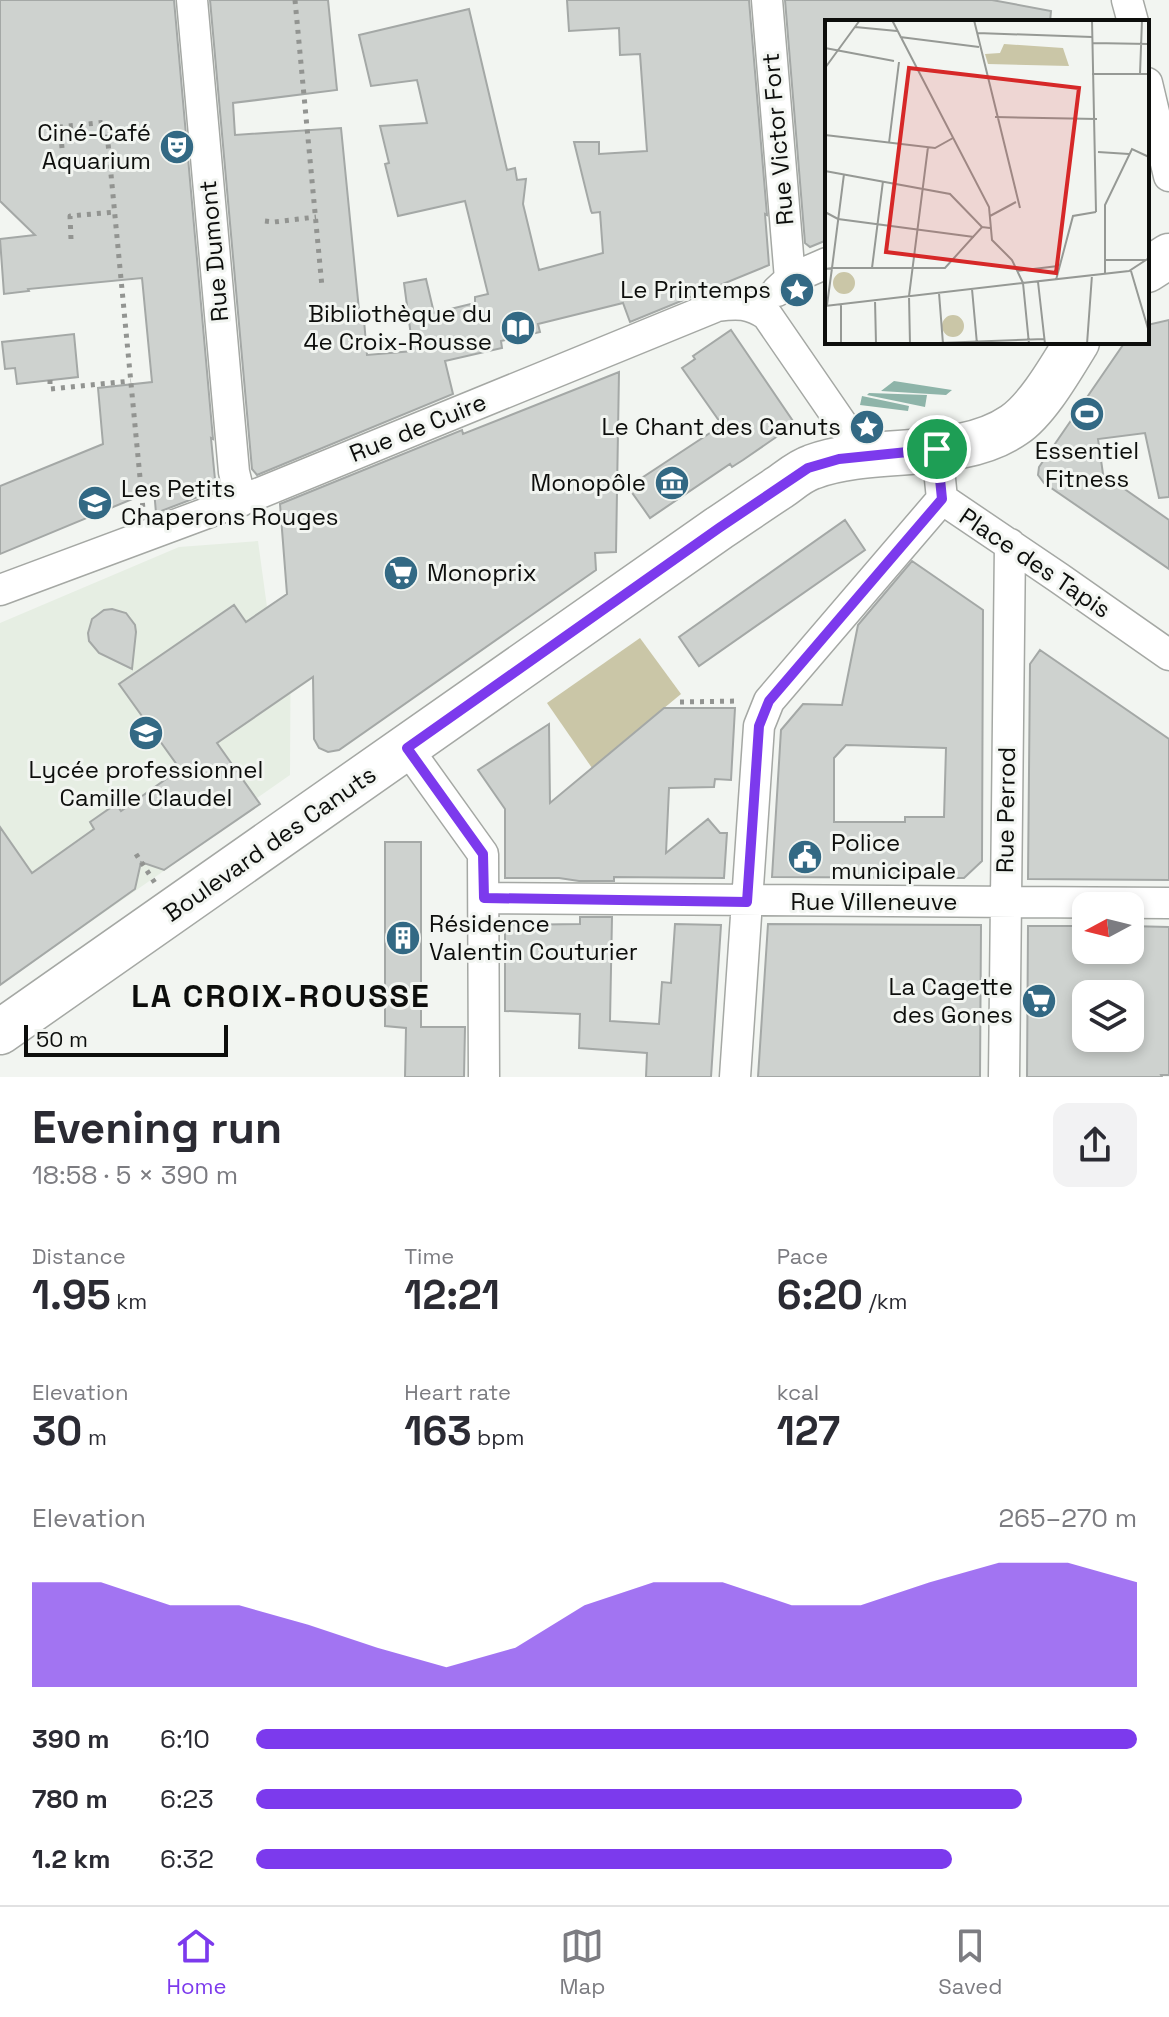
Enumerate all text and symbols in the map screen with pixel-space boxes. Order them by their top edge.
inset map [825,20,1149,344]
street label: Rue Victor Fort [755,52,800,227]
place label: Ciné-Café Aquarium [37,117,151,176]
theatre icon: Ciné-Café Aquarium [158,128,196,166]
street label: Rue Dumont [192,179,235,323]
place icon: Le Printemps [778,271,816,309]
place label: Le Printemps [620,274,771,305]
place label: Bibliothèque du 4e Croix-Rousse [303,298,492,357]
library icon: Bibliothèque du 4e Croix-Rousse [499,309,537,347]
street label: Rue de Cuire [345,386,491,469]
sports icon: Essentiel Fitness [1068,395,1106,433]
place icon: Le Chant des Canuts [848,408,886,446]
place label: Le Chant des Canuts [602,411,841,442]
pin [903,415,971,483]
icon: arrive [915,427,959,471]
place label: Essentiel Fitness [1035,435,1139,494]
museum icon: Monopôle [653,464,691,502]
place label: Monopôle [530,467,646,498]
place label: Les Petits Chaperons Rouges [121,473,339,532]
school or university icon: Les Petits Chaperons Rouges [76,484,114,522]
street label: Place des Tapis [954,500,1117,625]
supermarket icon: Monoprix [382,554,420,592]
place label: Monoprix [427,557,537,588]
school or university icon: Lycée professionnel Camille Claudel [127,714,165,752]
street label: Rue Perrod [989,747,1022,873]
place label: Lycée professionnel Camille Claudel [29,754,263,813]
street label: Boulevard des Canuts [158,759,382,929]
place label: Police municipale [831,827,956,886]
public building icon: Police municipale [786,838,824,876]
street label: Rue Villeneuve [791,886,957,917]
north arrow [1072,892,1144,964]
map controls [1072,892,1144,1052]
place label: Résidence Valentin Couturier [429,908,638,967]
building icon: Résidence Valentin Couturier [384,919,422,957]
place label: La Cagette des Gones [888,971,1013,1030]
district label: LA CROIX-ROUSSE [131,976,431,1016]
button: layers [1072,980,1144,1052]
supermarket icon: La Cagette des Gones [1020,982,1058,1020]
scale bar [24,1021,228,1057]
text: 50 m [36,1025,88,1053]
text: Evening run [32,1100,282,1156]
button: share [1053,1103,1137,1187]
text: 18:58 · 5 × 390 m [32,1158,238,1192]
text: Distance [32,1242,126,1270]
text: Time [404,1242,454,1270]
text: Pace [777,1242,828,1270]
text: 1.95 [32,1270,111,1321]
text: 12:21 [404,1270,500,1321]
text: 6:20 [777,1270,863,1321]
text: km [111,1287,147,1315]
text: /km [863,1287,908,1315]
text: Elevation [32,1378,128,1406]
text: Heart rate [404,1378,511,1406]
text: kcal [777,1378,819,1406]
text: 30 [32,1406,82,1457]
text: 163 [404,1406,471,1457]
text: 127 [777,1406,840,1457]
text: m [82,1423,107,1451]
text: bpm [471,1423,524,1451]
text: Elevation [32,1501,146,1535]
text: 265–270 m [998,1501,1137,1535]
text: 390 m [32,1722,110,1756]
text: 6:10 [160,1722,210,1756]
text: 780 m [32,1782,108,1816]
text: 6:23 [160,1782,214,1816]
text: 1.2 km [32,1842,110,1876]
text: 6:32 [160,1842,214,1876]
tab: Home [167,1924,226,2000]
tab: Map [559,1924,605,2000]
tab: Saved [938,1924,1003,2000]

